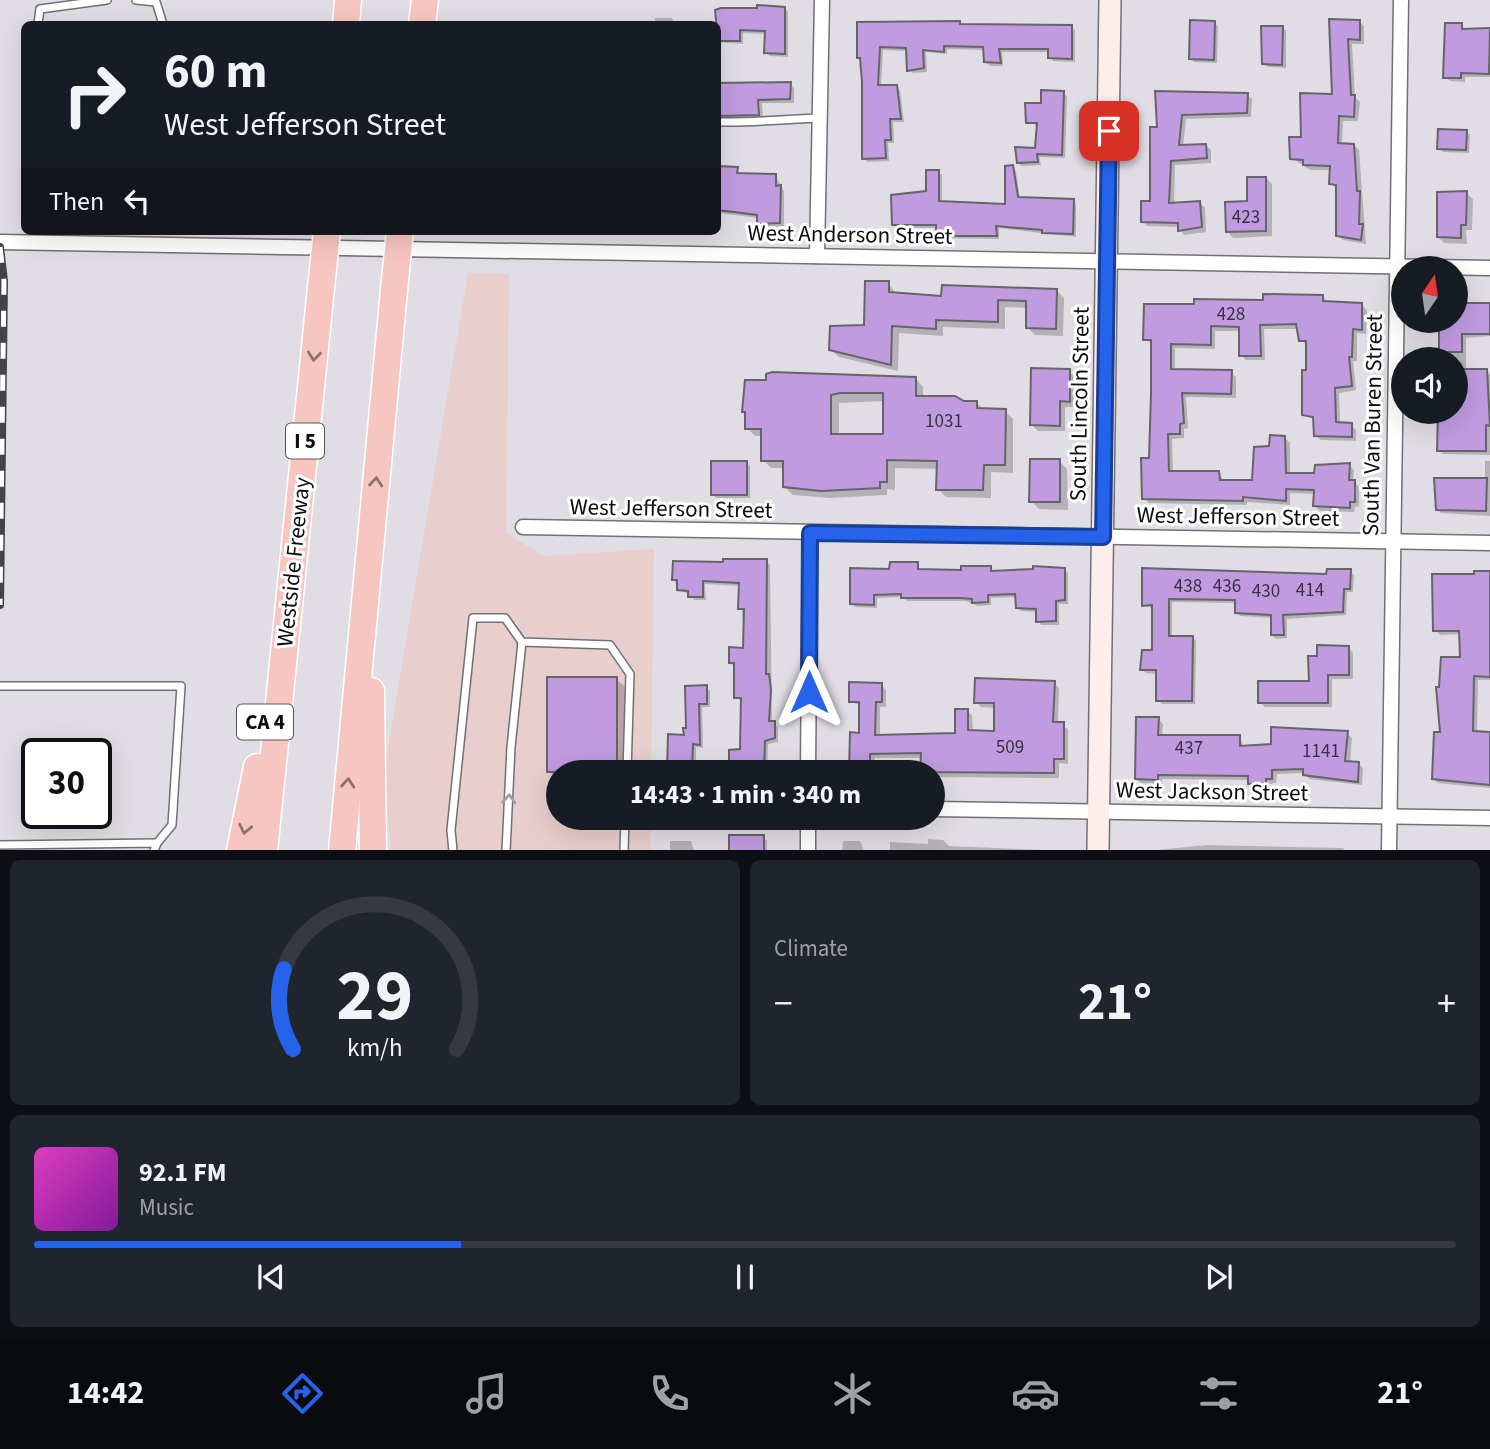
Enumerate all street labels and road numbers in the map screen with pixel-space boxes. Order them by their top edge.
street label: West Anderson Street [747,216,953,253]
street label: South Lincoln Street [1061,306,1098,502]
street label: South Van Buren Street [1354,313,1391,536]
road number: I 5 [286,424,324,458]
street label: Westside Freeway [268,475,319,649]
street label: West Jefferson Street [569,490,773,527]
street label: West Jefferson Street [1136,498,1340,535]
road number: CA 4 [237,704,293,740]
street label: West Jackson Street [1115,773,1309,810]

